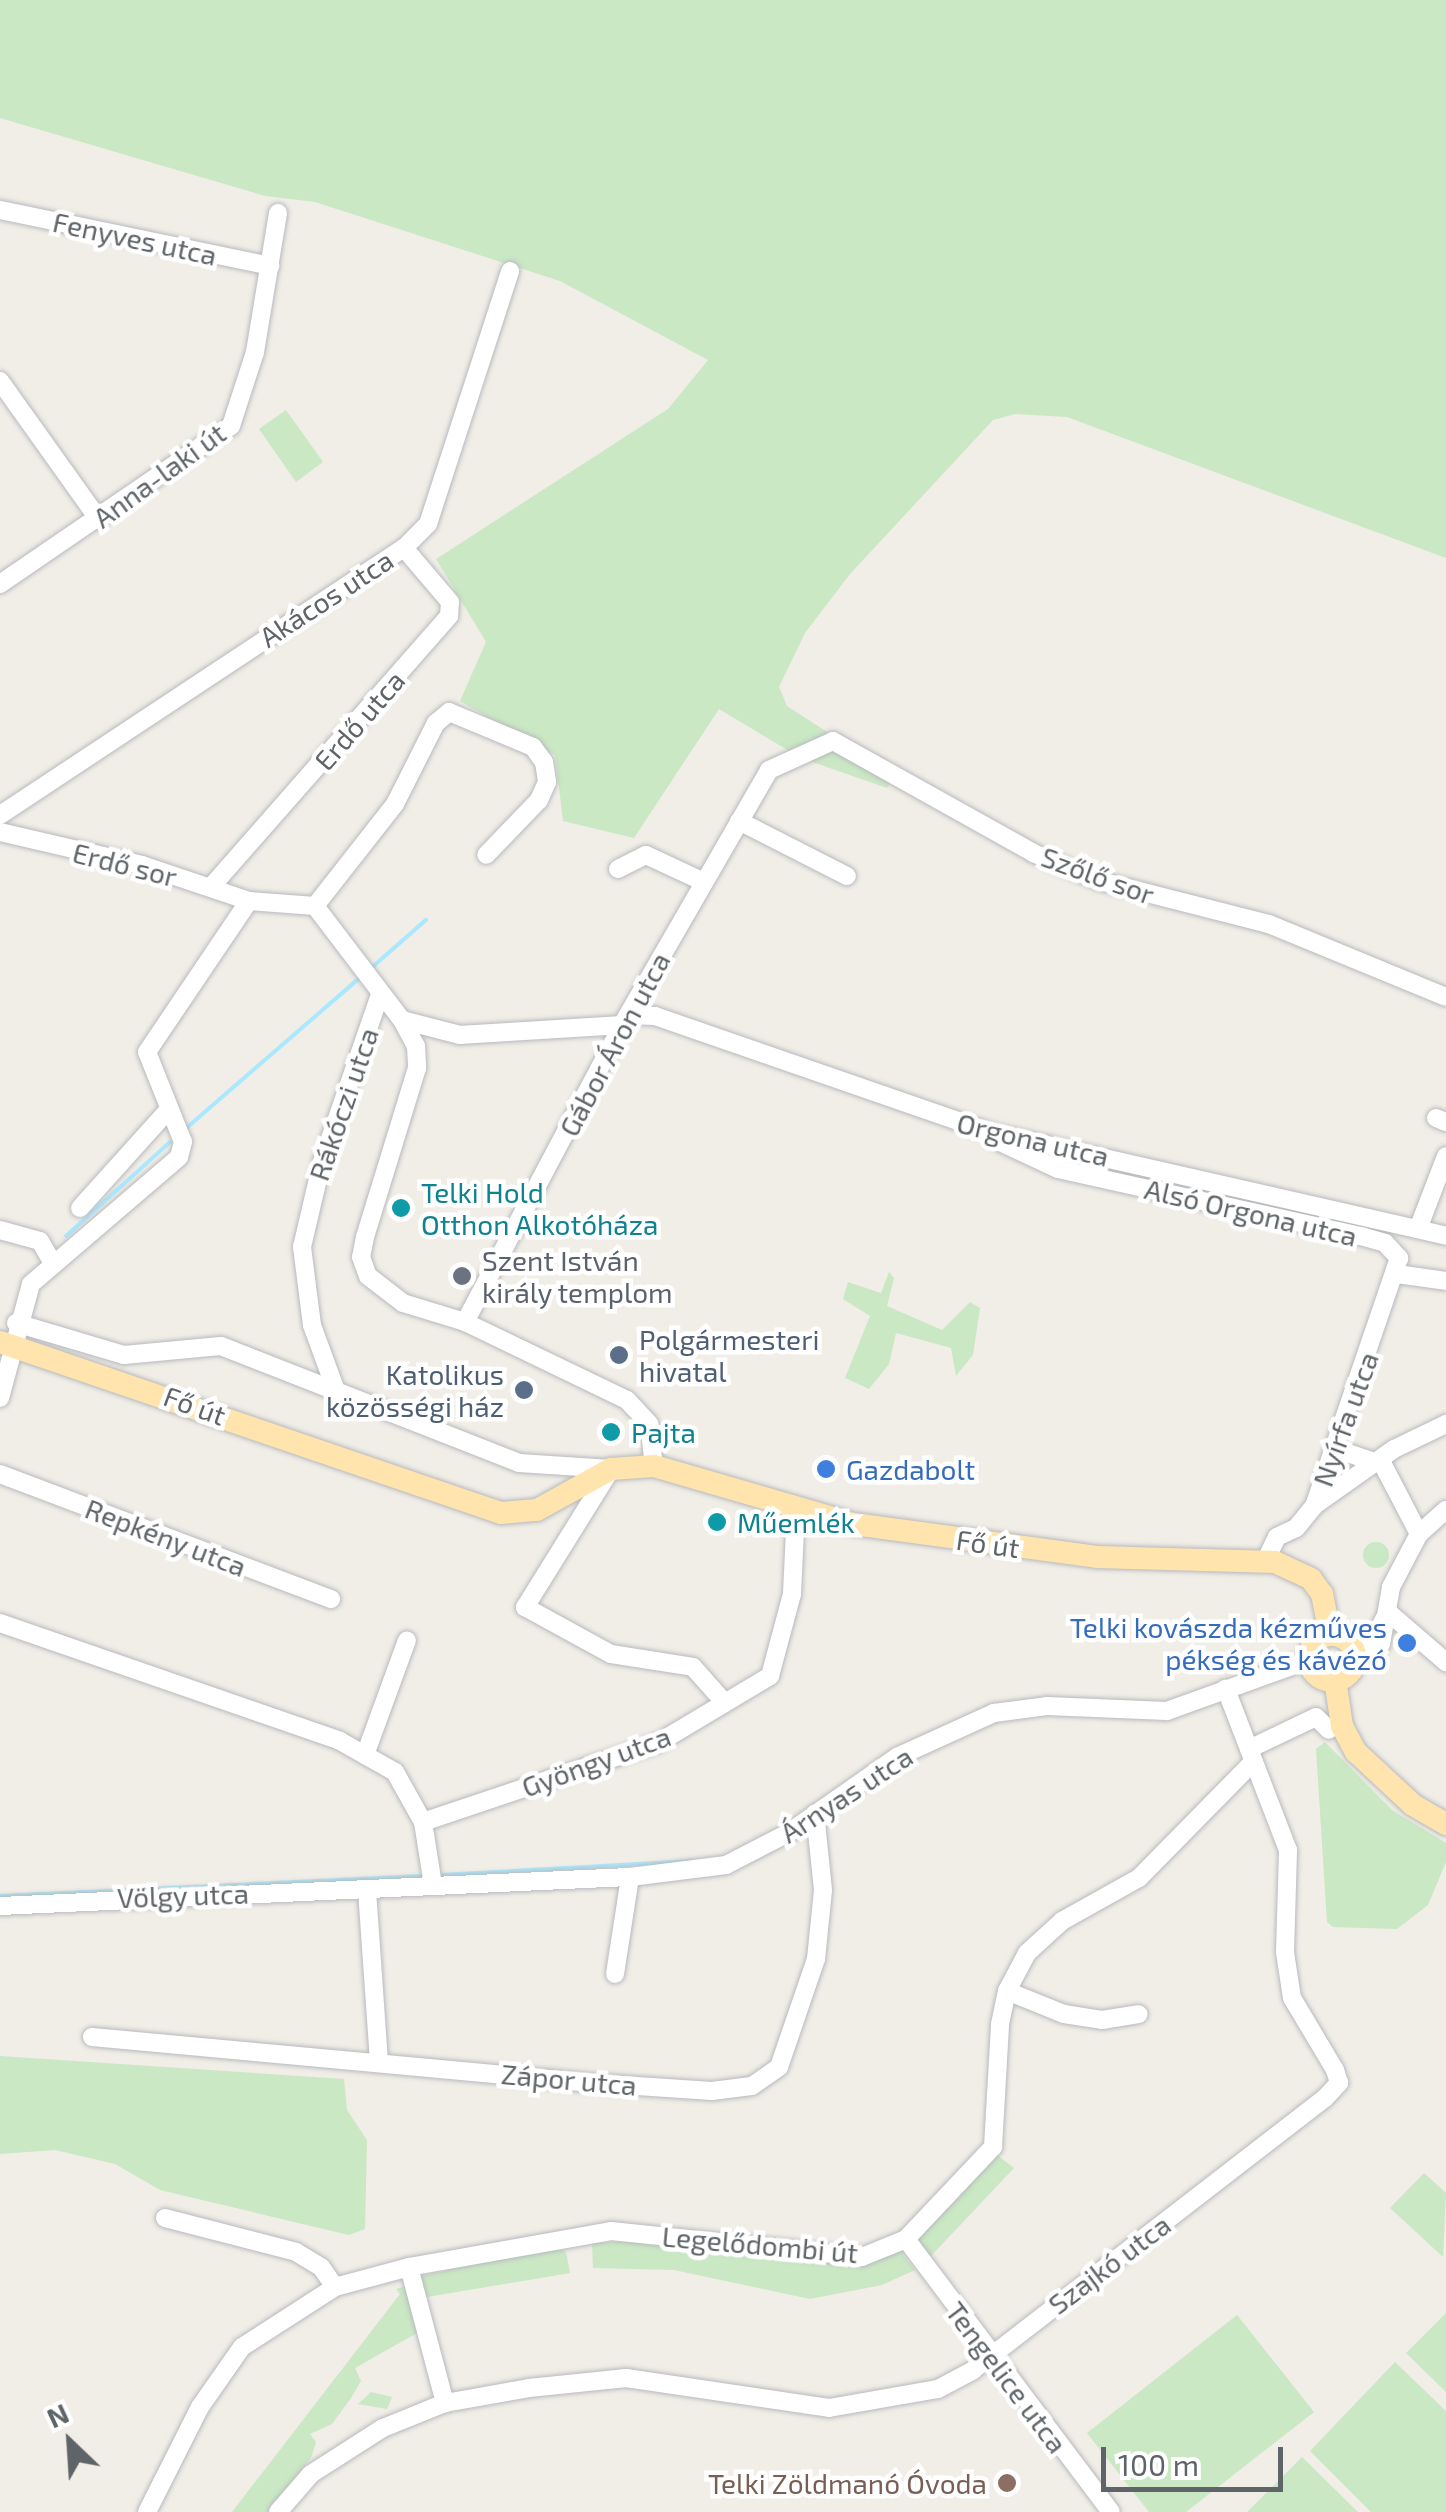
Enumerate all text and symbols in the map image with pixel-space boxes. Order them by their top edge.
street label: Fenyves utca [50,204,220,272]
street label: Anna-laki út [86,416,232,534]
street label: Akácos utca [253,542,399,654]
street label: Erdő utca [307,664,411,776]
street label: Erdő sor [69,835,181,893]
street label: Szőlő sor [1037,839,1159,911]
street label: Gábor Áron utca [551,946,677,1142]
street label: Rákóczi utca [301,1023,385,1185]
street label: Orgona utca [954,1105,1112,1173]
street label: Alsó Orgona utca [1142,1171,1360,1253]
place label: Telki Hold Otthon Alkotóháza [421,1175,659,1241]
marker: Telki Hold Otthon Alkotóháza [390,1197,412,1219]
place label: Szent István király templom [482,1243,674,1309]
marker: Szent István király templom [451,1265,473,1287]
place label: Polgármesteri hivatal [639,1322,819,1388]
marker: Polgármesteri hivatal [608,1344,630,1366]
street label: Nyírfa utca [1305,1347,1385,1491]
place label: Katolikus közösségi ház [326,1357,504,1423]
street label: Fő út [159,1378,231,1432]
marker: Katolikus közösségi ház [513,1379,535,1401]
place label: Pajta [631,1415,696,1449]
marker: Pajta [600,1421,622,1443]
place label: Gazdabolt [846,1452,975,1486]
marker: Gazdabolt [815,1458,837,1480]
street label: Repkény utca [80,1491,252,1583]
place label: Műemlék [737,1505,855,1539]
marker: Műemlék [706,1511,728,1533]
street label: Fő út [954,1522,1022,1564]
place label: Telki kovászda kézműves pékség és kávézó [1070,1610,1387,1676]
marker: Telki kovászda kézműves pékség és kávézó [1396,1632,1418,1654]
street label: Gyöngy utca [517,1718,675,1804]
street label: Árnyas utca [773,1739,919,1849]
street label: Völgy utca [116,1876,250,1914]
street label: Zápor utca [500,2056,638,2102]
street label: Szajkó utca [1041,2207,1177,2321]
street label: Legelődombi út [661,2219,859,2269]
street label: Tengelice utca [939,2295,1075,2459]
north arrow [20,2392,120,2492]
text: N [41,2395,74,2434]
scale bar [1106,2427,1288,2489]
text: 100 m [1118,2446,1199,2482]
place label: Telki Zöldmanó Óvoda [708,2466,987,2500]
marker: Telki Zöldmanó Óvoda [996,2472,1018,2494]

